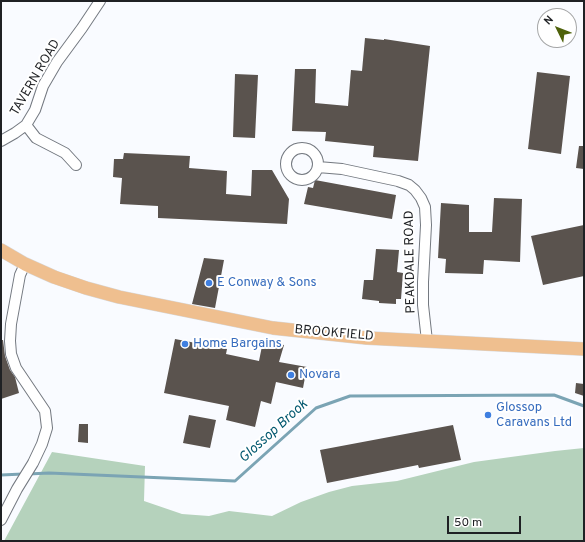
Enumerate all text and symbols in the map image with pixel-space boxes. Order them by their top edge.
north arrow [537,8,577,48]
text: N [541,13,557,28]
street label: TAVERN ROAD [8,37,64,119]
street label: PEAKDALE ROAD [402,210,420,314]
place label: E Conway & Sons [217,275,317,291]
marker: E Conway & Sons [204,278,214,288]
street label: BROOKFIELD [294,323,374,345]
place label: Home Bargains [193,336,282,352]
marker: Home Bargains [180,339,190,349]
place label: Novara [299,367,340,383]
marker: Novara [286,370,296,380]
water label: Glossop Brook [236,397,312,467]
place label: Glossop Caravans Ltd [496,400,572,431]
marker: Glossop Caravans Ltd [483,410,493,420]
scale bar [449,508,523,534]
text: 50 m [454,515,482,531]

